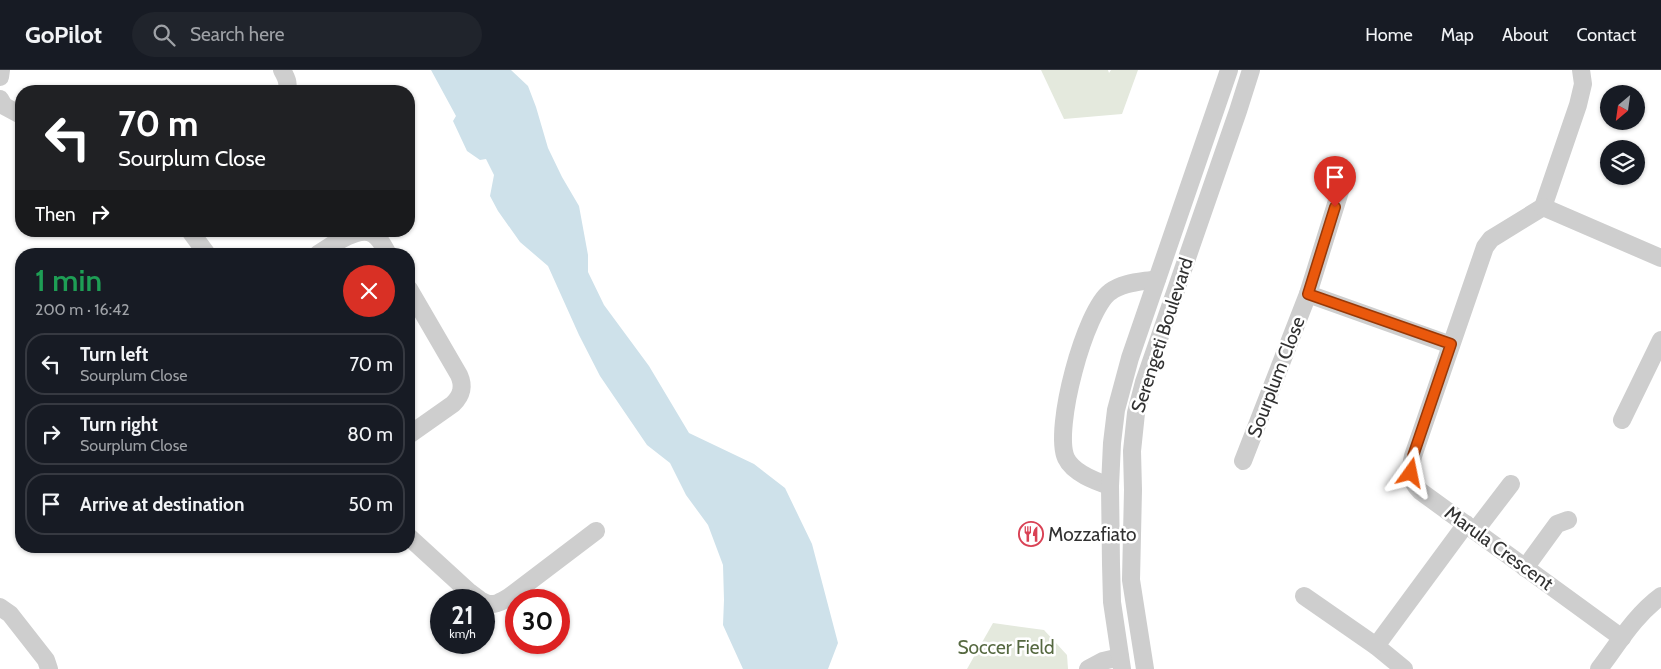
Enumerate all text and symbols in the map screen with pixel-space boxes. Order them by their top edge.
search box [132,12,482,57]
text: GoPilot [25,20,102,49]
icon: search [150,21,178,49]
text: Search here [190,23,284,46]
text: Home [1365,24,1413,46]
text: Map [1441,24,1474,46]
text: About [1502,24,1548,46]
text: Contact [1576,24,1636,46]
north arrow [1600,85,1645,130]
map controls [1600,85,1645,185]
text: 70 m [118,102,199,145]
icon: left [35,105,100,170]
button: layers [1600,140,1645,185]
text: Sourplum Close [118,145,266,172]
pin [1314,156,1356,207]
icon: arrive [1321,163,1349,191]
icon: right [86,200,114,228]
text: Then [35,203,76,226]
street label: Serengeti Boulevard [1126,255,1198,415]
text: 1 min [35,262,102,299]
button: close [343,265,395,317]
text: 200 m · 16:42 [35,300,130,319]
street label: Sourplum Close [1242,313,1310,441]
text: Turn left [80,343,148,366]
icon: left [37,350,65,378]
text: 70 m [349,353,393,376]
text: Sourplum Close [80,366,187,385]
text: Turn right [80,413,158,436]
icon: right [37,420,65,448]
text: 80 m [347,423,393,446]
text: Sourplum Close [80,436,187,455]
position arrow [1384,446,1436,498]
icon: arrive [37,490,65,518]
text: Arrive at destination [80,493,244,516]
text: 50 m [349,493,393,516]
street label: Marula Crescent [1440,501,1558,595]
restaurant icon: Mozzafiato [1018,521,1044,547]
place label: Mozzafiato [1048,523,1136,546]
speed limit sign: 30 [505,589,570,654]
text: 21 [451,600,474,630]
text: km/h [449,626,476,641]
park label: Soccer Field [957,636,1055,659]

